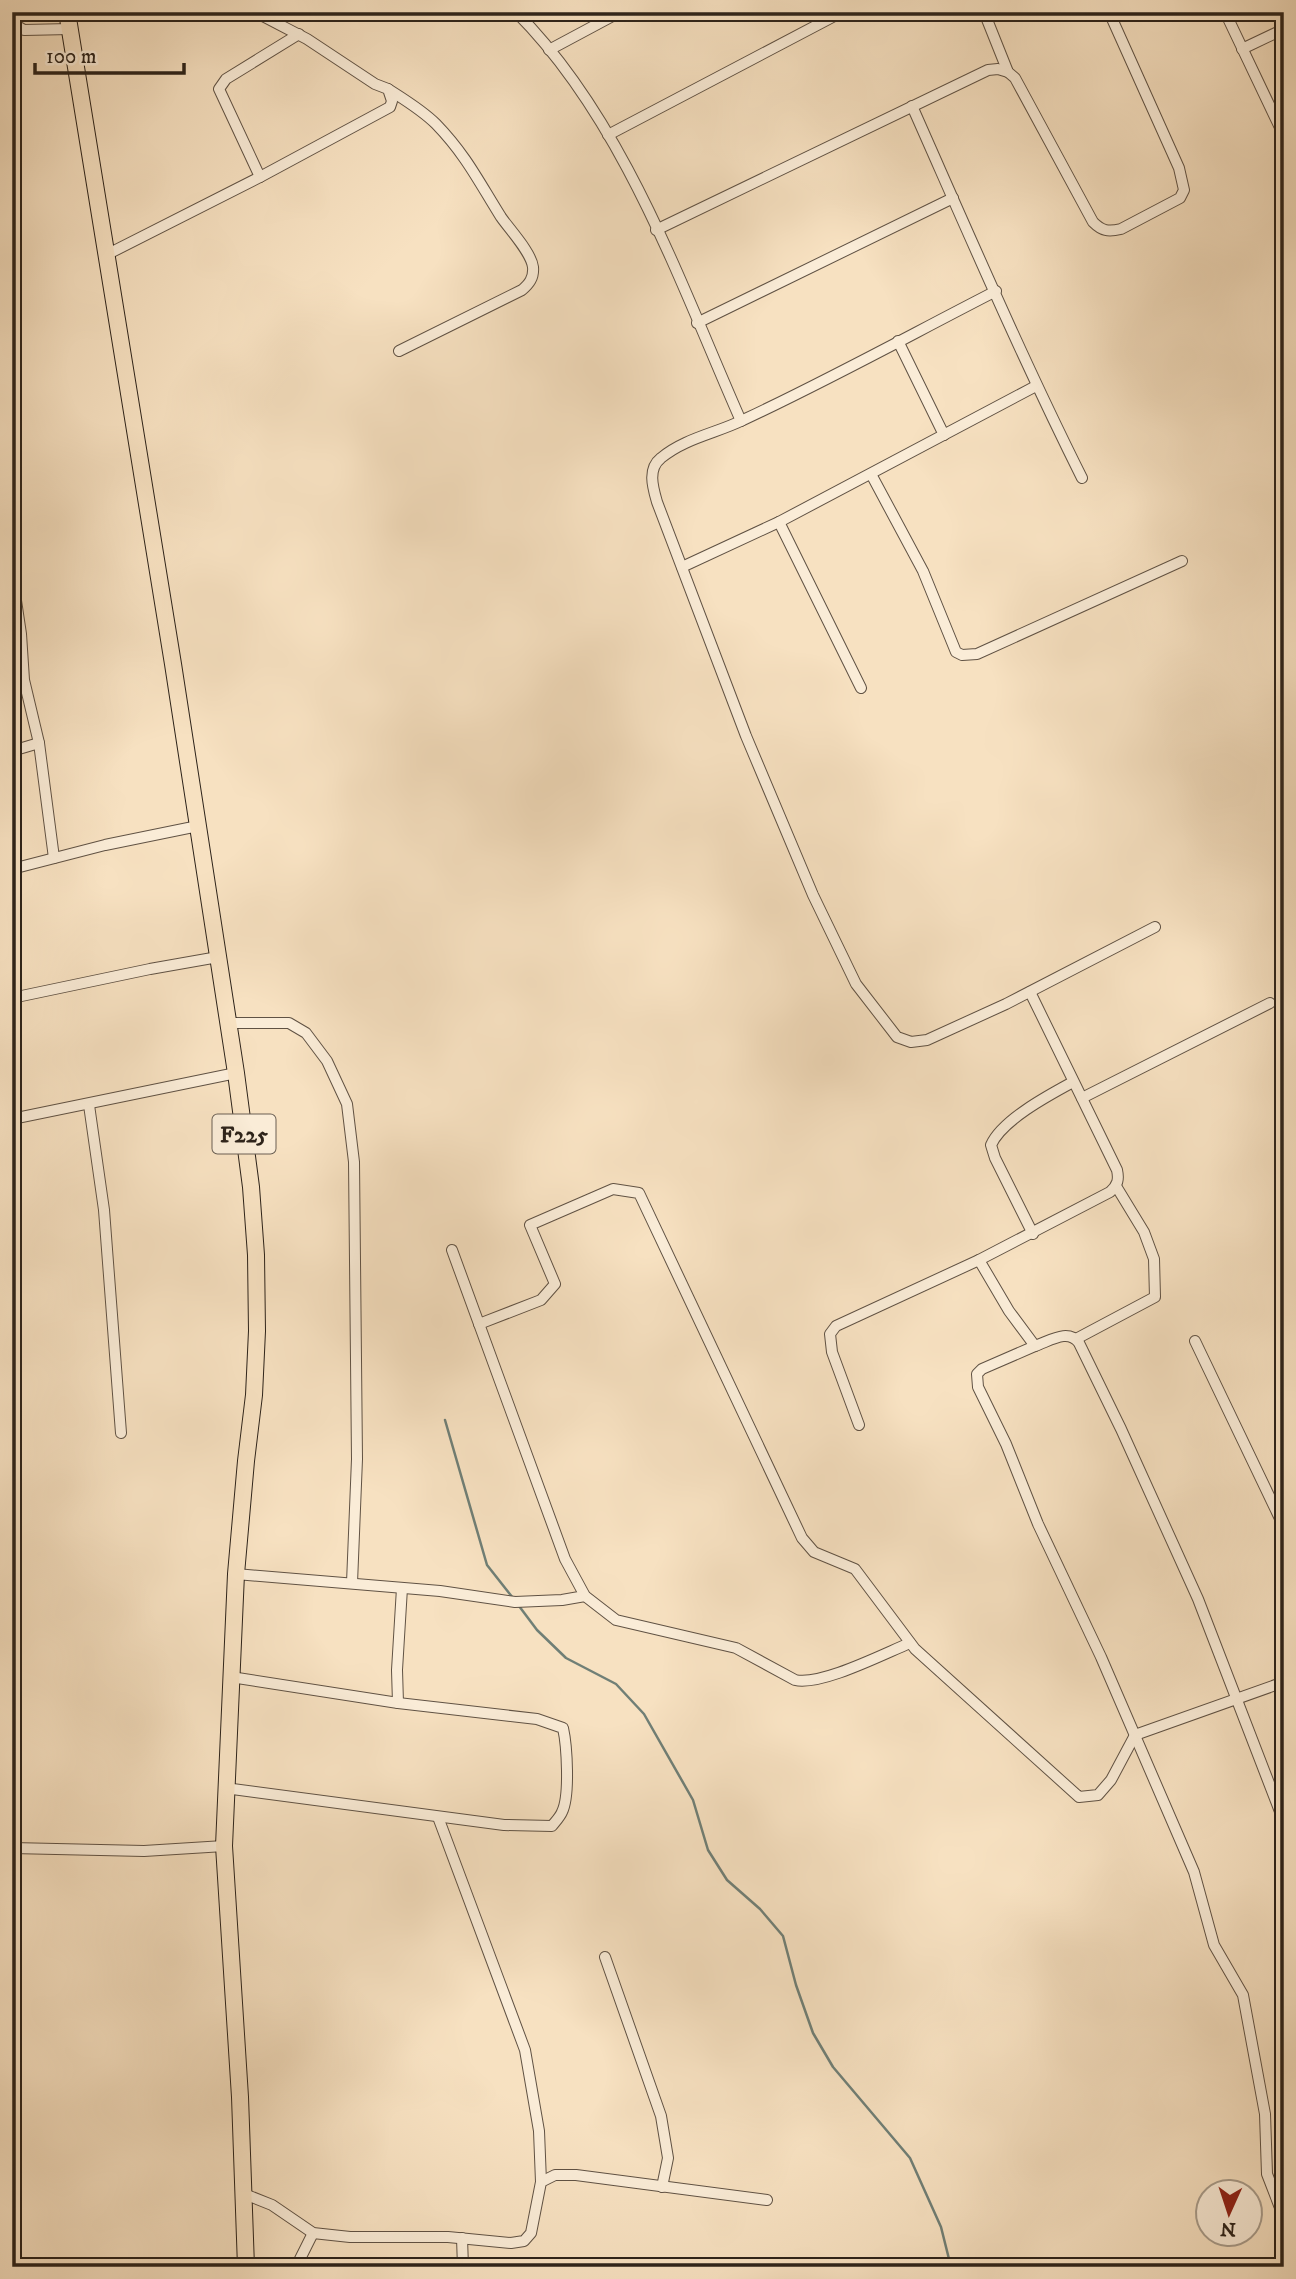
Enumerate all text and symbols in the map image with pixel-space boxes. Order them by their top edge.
scale bar [35,32,184,76]
text: 100 m [46,44,97,70]
road number: F225 [212,1114,276,1154]
north arrow [1194,2178,1264,2248]
text: N [1219,2217,1237,2240]

